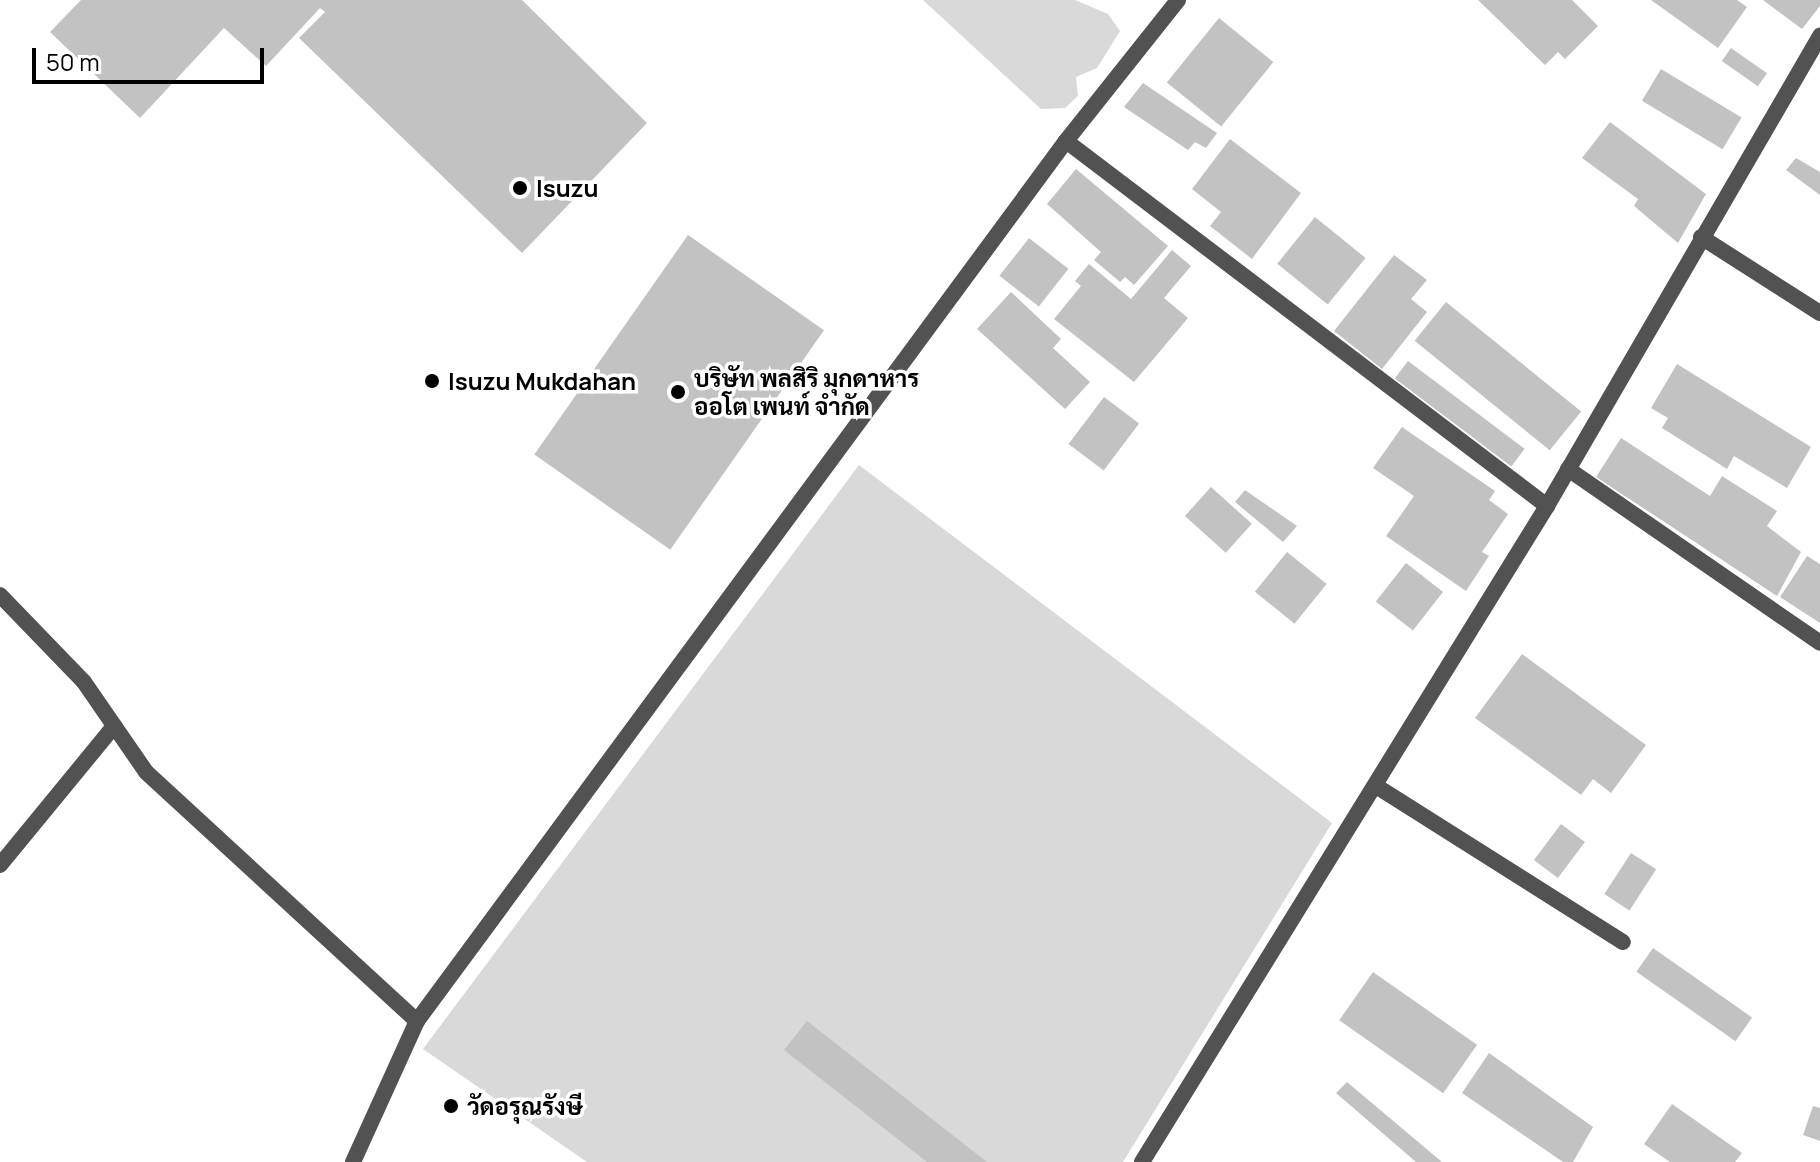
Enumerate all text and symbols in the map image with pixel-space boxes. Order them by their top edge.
scale bar [36,32,268,82]
text: 50 m [46,45,100,78]
place label: Isuzu [536,174,599,202]
marker: Isuzu [511,179,529,197]
place label: บริษัท พลสิริ มุกดาหาร ออโต เพนท์ จำกัด [694,364,919,420]
place label: Isuzu Mukdahan [448,367,636,395]
marker: Isuzu Mukdahan [423,372,441,390]
marker: บริษัท พลสิริ มุกดาหาร ออโต เพนท์ จำกัด [669,383,687,401]
place label: วัดอรุณรังษี [467,1092,583,1120]
marker: วัดอรุณรังษี [442,1097,460,1115]

